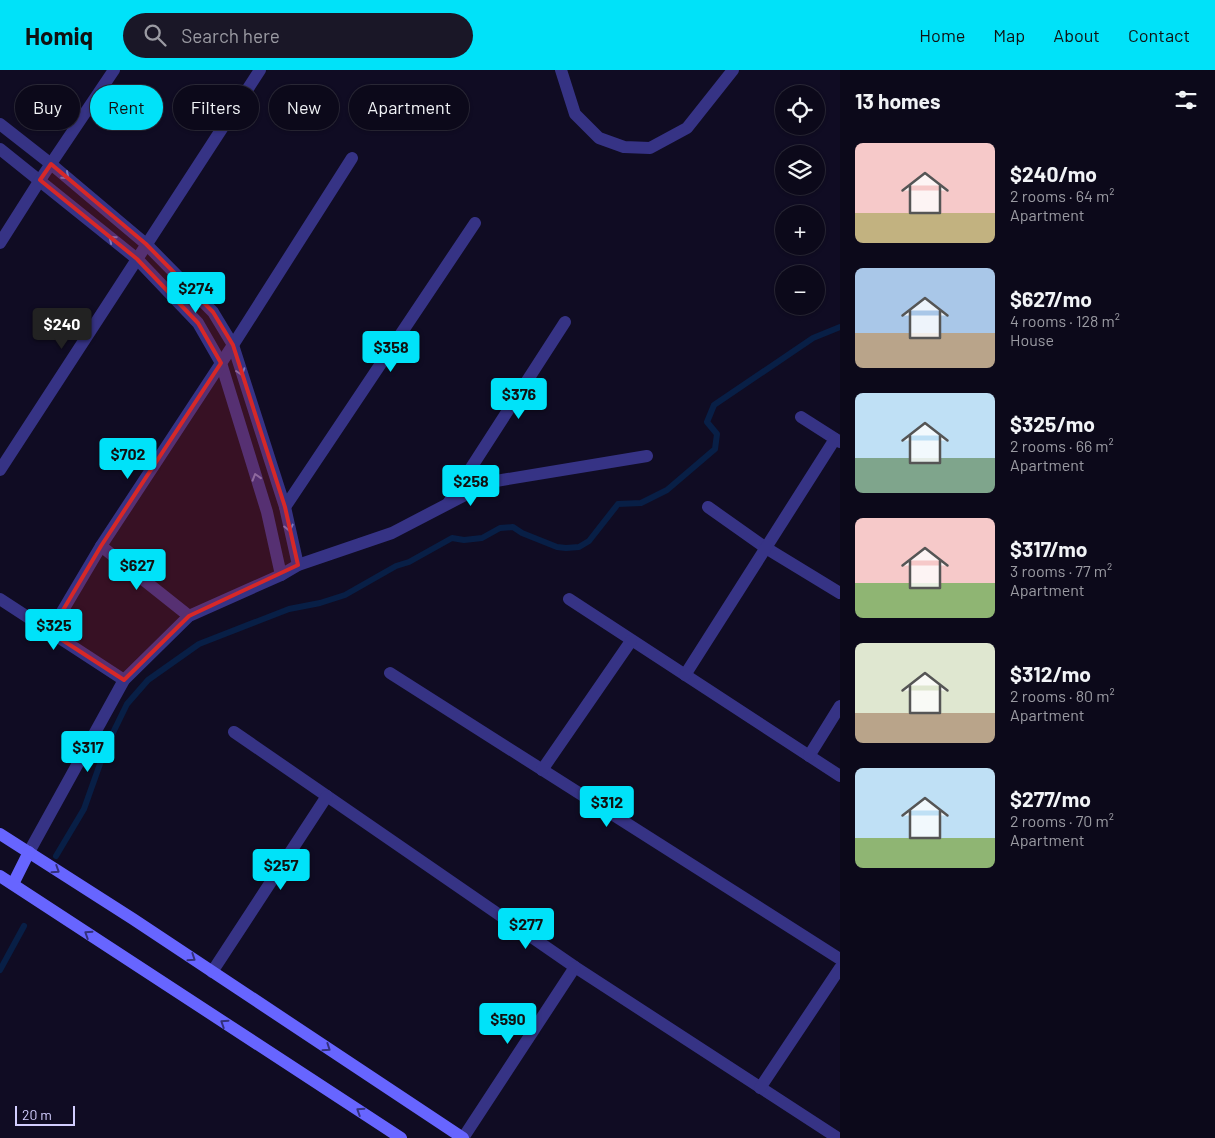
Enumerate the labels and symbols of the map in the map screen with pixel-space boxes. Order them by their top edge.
one-way arrow [60,171,69,180]
one-way arrow [109,236,118,245]
pin: $274 [166,272,226,314]
pin: $240 [32,308,92,350]
pin: $358 [361,330,421,373]
one-way arrow [236,368,246,376]
pin: $376 [489,378,549,420]
pin: $702 [98,438,158,480]
pin: $258 [441,464,501,507]
one-way arrow [252,473,262,481]
one-way arrow [283,523,294,532]
pin: $627 [107,548,167,591]
pin: $325 [24,608,84,651]
pin: $317 [58,730,118,773]
pin: $312 [577,786,637,828]
pin: $257 [251,848,311,891]
one-way arrow [50,863,59,873]
pin: $277 [496,908,556,950]
one-way arrow [84,931,94,940]
one-way arrow [186,952,196,961]
pin: $590 [478,1002,538,1045]
one-way arrow [220,1020,229,1029]
one-way arrow [322,1042,331,1051]
scale bar [15,1103,75,1126]
one-way arrow [356,1108,365,1118]

